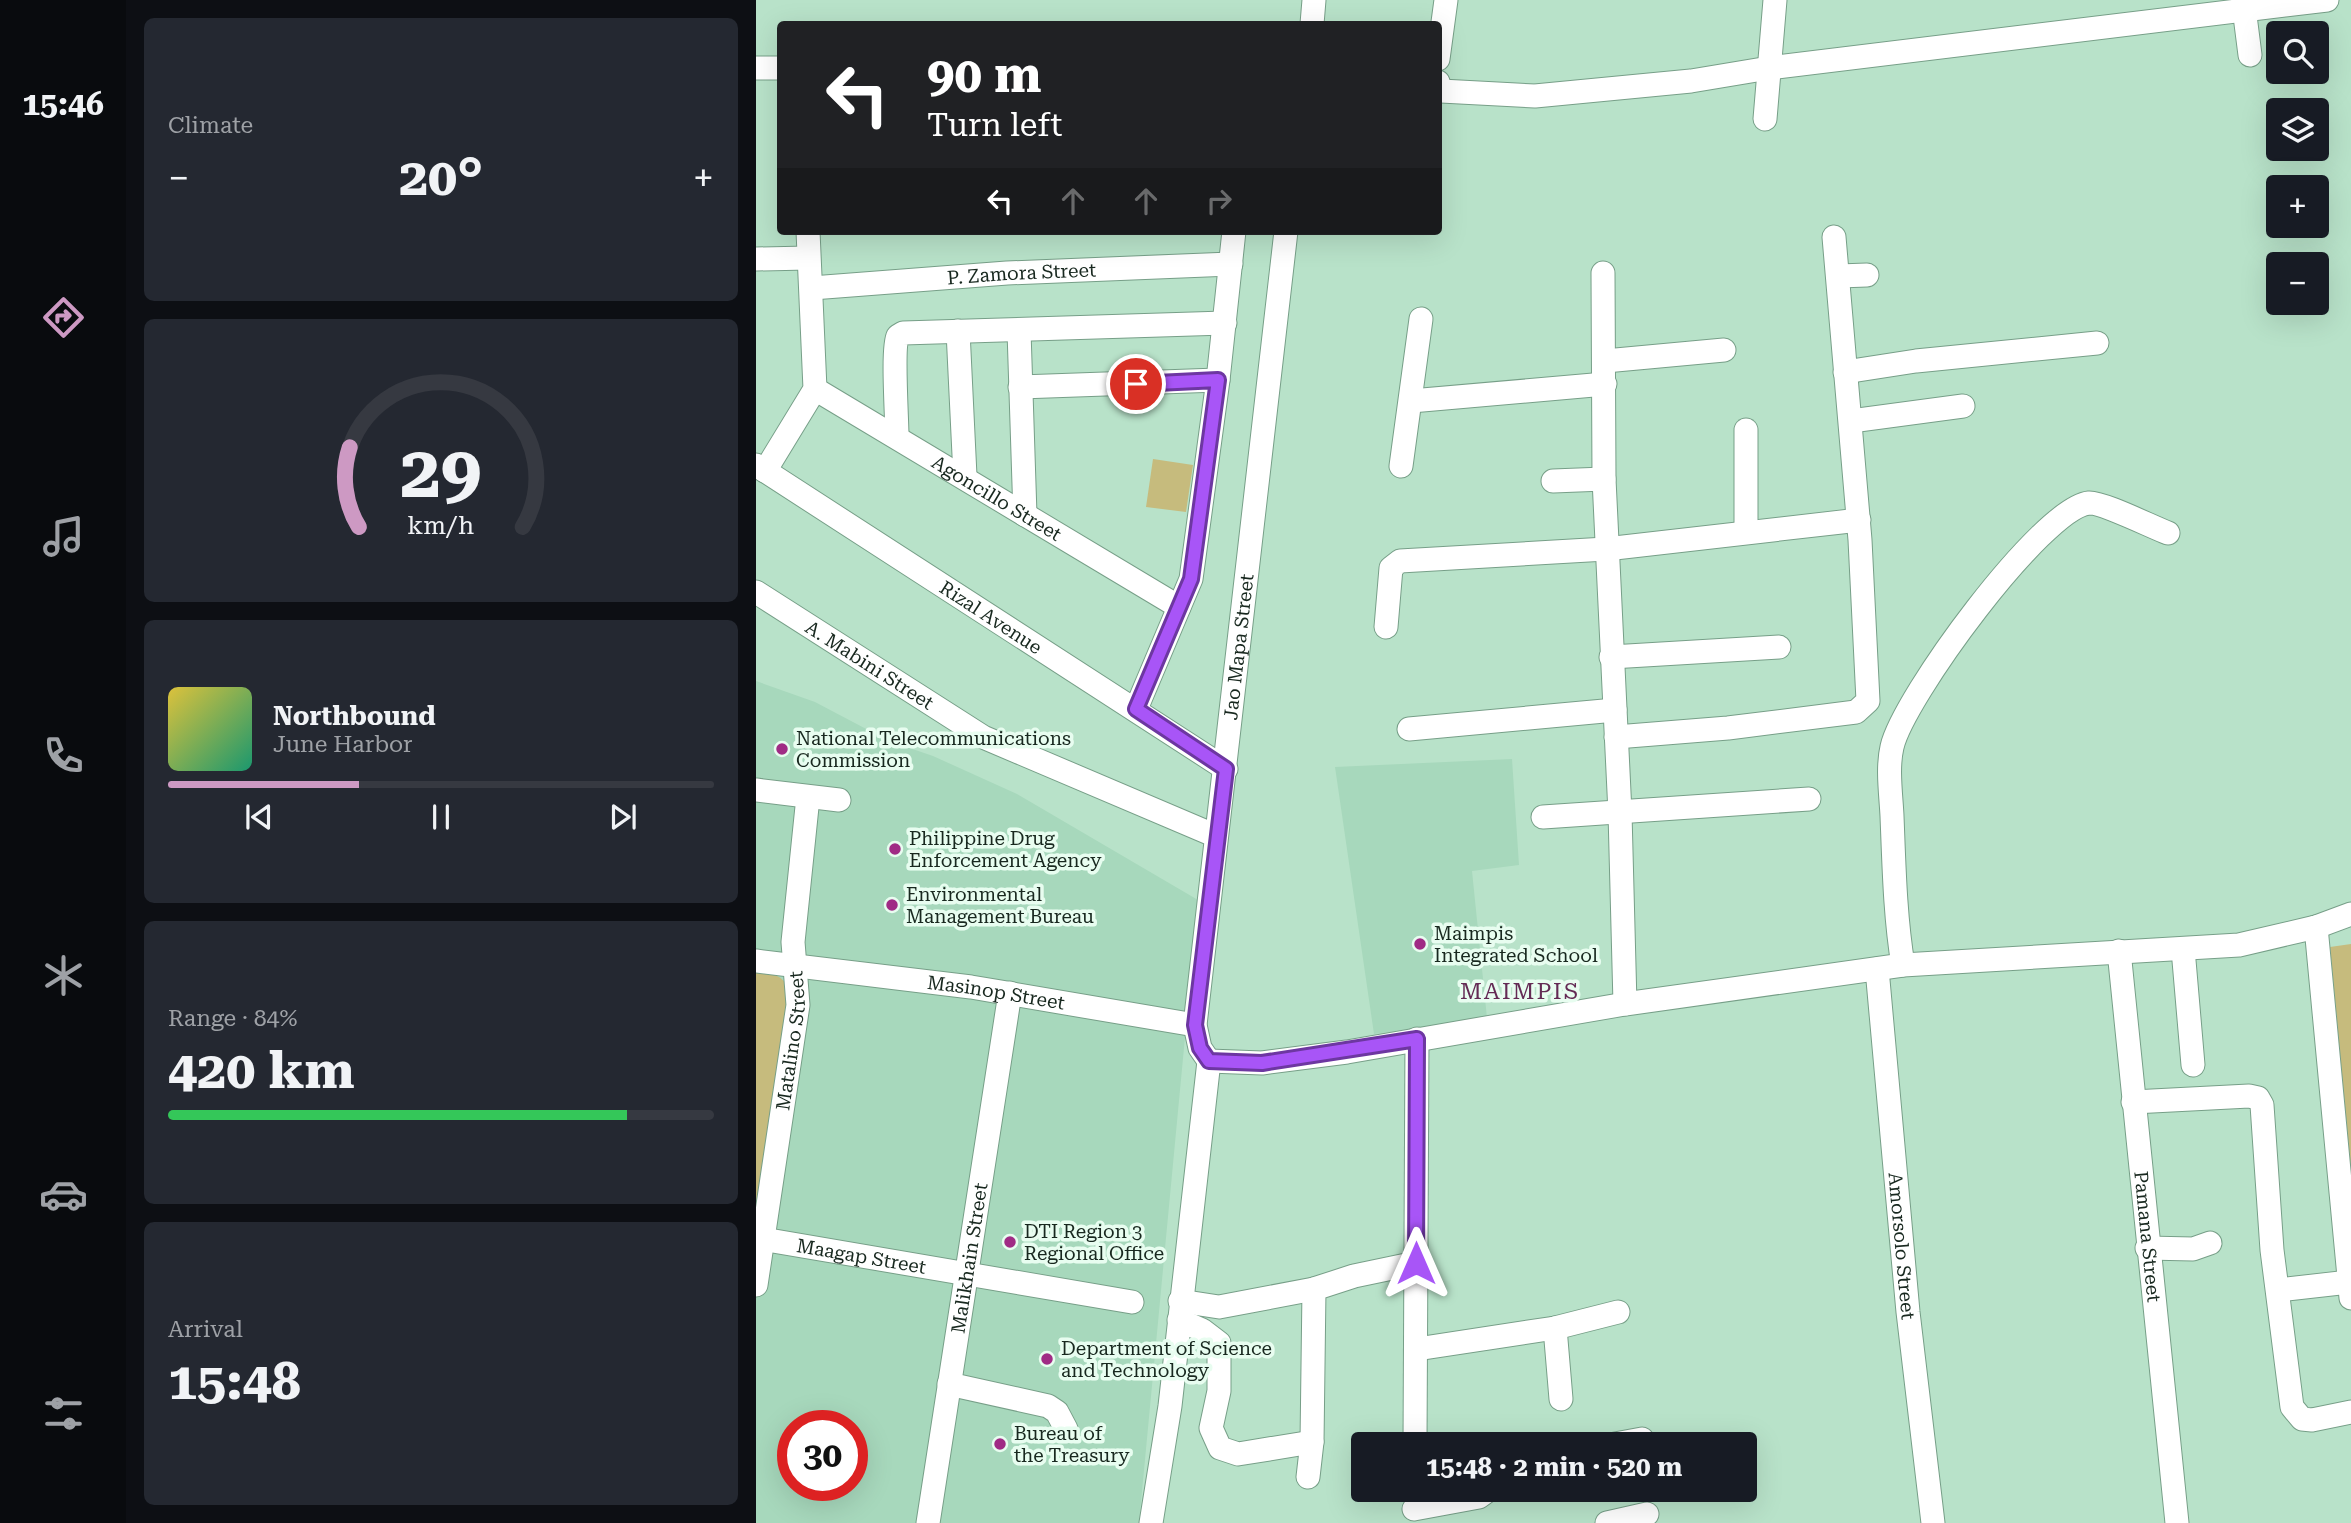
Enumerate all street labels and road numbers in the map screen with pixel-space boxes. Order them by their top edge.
street label: P. Zamora Street [946,258,1096,290]
street label: Agoncillo Street [928,451,1066,546]
street label: Jao Mapa Street [1219,573,1259,721]
street label: Rizal Avenue [935,576,1046,659]
street label: A. Mabini Street [801,616,938,715]
street label: Matalino Street [771,970,810,1112]
street label: Masinop Street [926,971,1066,1015]
street label: Pamana Street [2129,1170,2166,1303]
street label: Amorsolo Street [1883,1171,1920,1321]
street label: Malikhain Street [946,1181,992,1335]
street label: Maagap Street [795,1234,928,1279]

